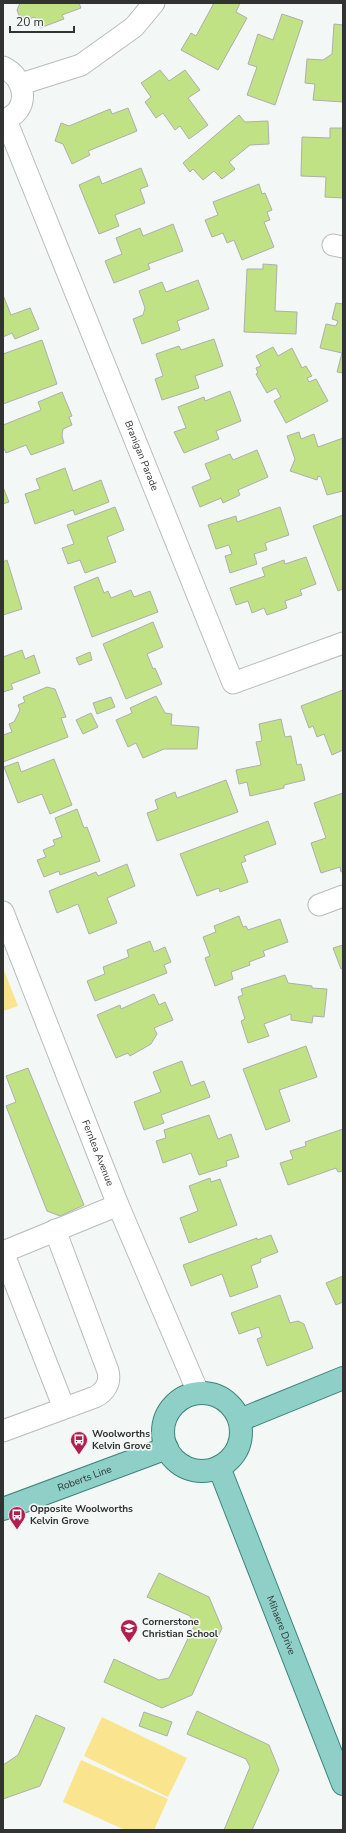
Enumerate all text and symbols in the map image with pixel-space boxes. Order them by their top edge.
scale bar [10,8,74,34]
text: 20 m [16,14,44,30]
street label: Branigan Parade [121,419,162,493]
street label: Fernlea Avenue [78,1118,117,1188]
place label: Woolworths Kelvin Grove [92,1427,151,1453]
bus stop icon: Woolworths Kelvin Grove [69,1430,89,1455]
street label: Roberts Line [55,1462,114,1495]
place label: Opposite Woolworths Kelvin Grove [30,1502,133,1528]
bus stop icon: Opposite Woolworths Kelvin Grove [7,1505,27,1530]
street label: Mihaere Drive [263,1594,299,1657]
place label: Cornerstone Christian School [142,1615,219,1641]
school or university icon: Cornerstone Christian School [119,1618,139,1643]

